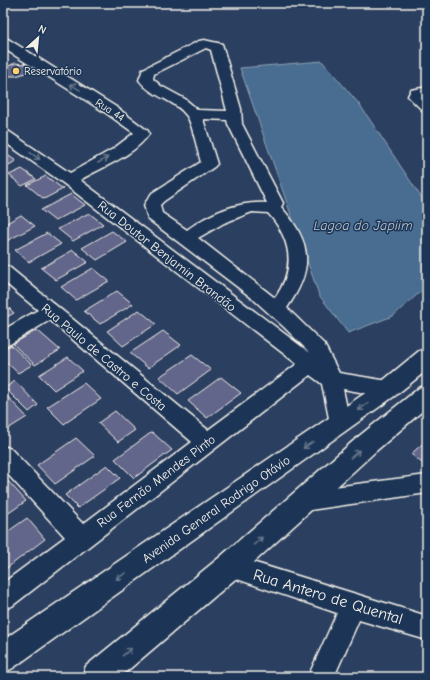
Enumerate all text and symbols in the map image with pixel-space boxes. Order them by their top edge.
north arrow [18,18,58,58]
text: N [36,22,48,37]
place label: Reservatório [24,65,82,78]
marker: Reservatório [11,66,21,76]
one-way arrow [69,83,80,91]
street label: Rua 44 [93,96,127,124]
one-way arrow [29,152,40,160]
one-way arrow [97,156,109,164]
street label: Rua Doutor Benjamin Brandão [95,197,239,315]
water label: Lagoa do Japiim [313,217,413,234]
street label: Rua Paulo de Castro e Costa [39,300,169,414]
one-way arrow [358,403,369,411]
street label: Rua Fernão Mendes Pinto [94,431,218,530]
one-way arrow [303,441,314,449]
one-way arrow [350,450,361,459]
street label: Avenida General Rodrigo Otávio [139,452,293,566]
one-way arrow [253,536,263,545]
street label: Rua Antero de Quental [251,566,405,628]
one-way arrow [116,572,127,580]
one-way arrow [122,647,132,656]

